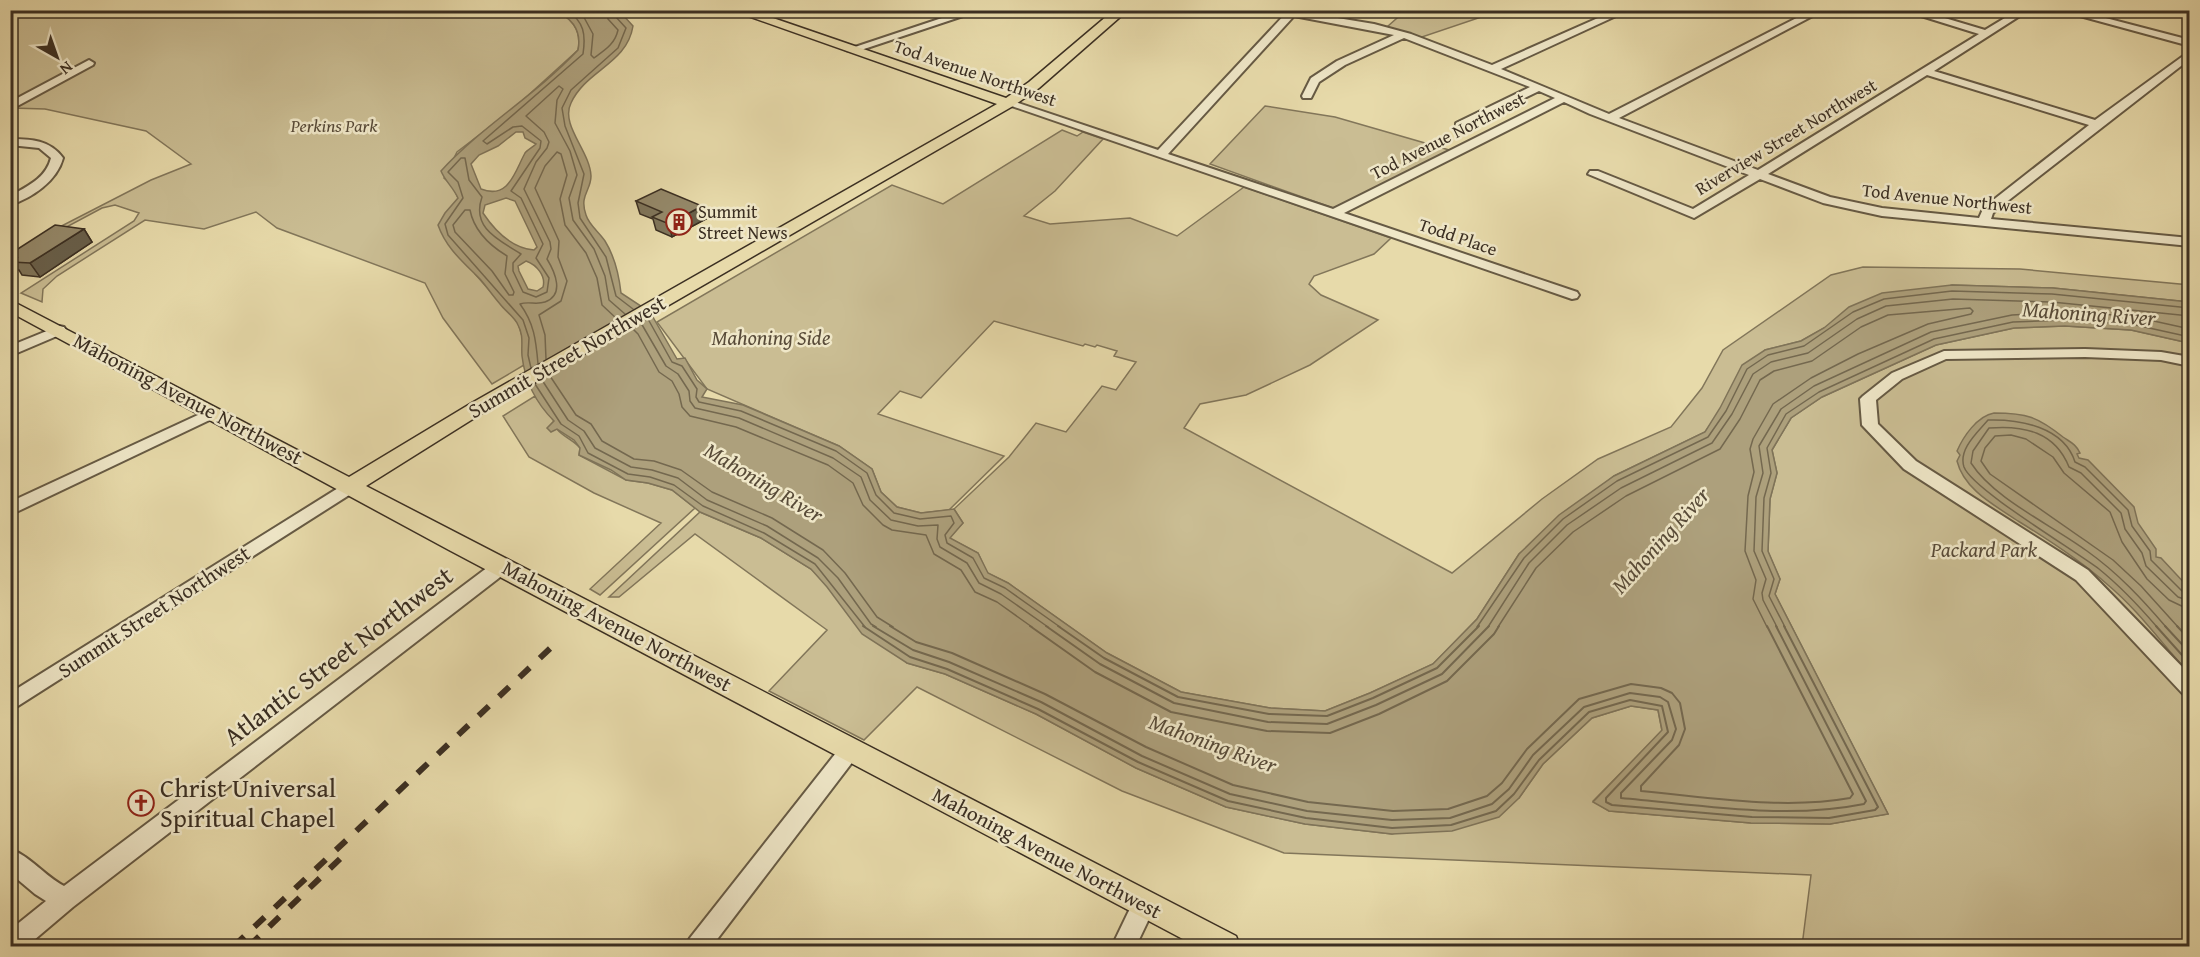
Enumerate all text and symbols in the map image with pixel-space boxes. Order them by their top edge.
north arrow [27,27,87,87]
street label: Tod Avenue Northwest [890,32,1061,113]
text: N [55,56,78,81]
street label: Riverview Street Northwest [1690,71,1882,202]
street label: Tod Avenue Northwest [1366,85,1530,186]
park label: Perkins Park [290,112,378,139]
street label: Tod Avenue Northwest [1861,176,2034,221]
place label: Summit Street News [698,198,788,246]
building icon: Summit Street News [664,207,694,237]
street label: Todd Place [1415,211,1501,263]
street label: Summit Street Northwest [462,287,672,426]
water label: Mahoning River [2021,292,2158,334]
park label: Mahoning Side [712,322,830,353]
street label: Mahoning Avenue Northwest [68,325,309,473]
water label: Mahoning River [698,434,830,531]
water label: Mahoning River [1603,479,1717,600]
park label: Packard Park [1930,534,2038,565]
street label: Summit Street Northwest [51,537,257,686]
street label: Mahoning Avenue Northwest [497,552,738,700]
street label: Atlantic Street Northwest [215,556,461,755]
water label: Mahoning River [1145,705,1282,781]
place label: Christ Universal Spiritual Chapel [160,768,336,837]
street label: Mahoning Avenue Northwest [927,779,1168,927]
church icon: Christ Universal Spiritual Chapel [126,788,156,818]

